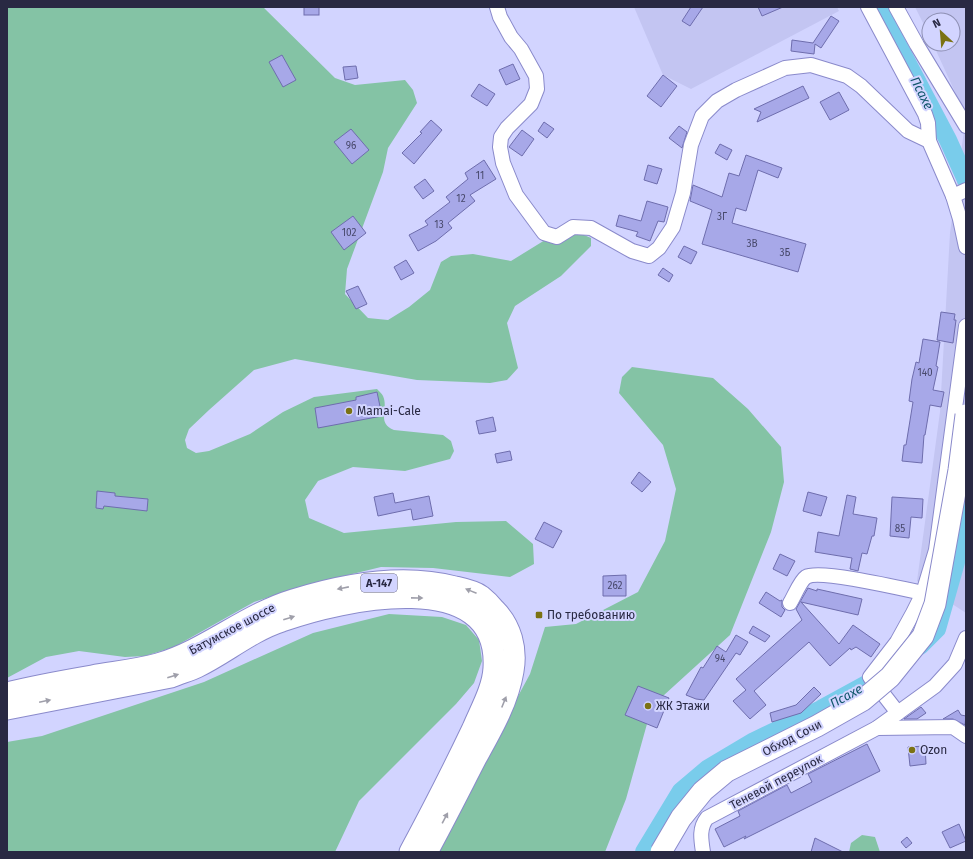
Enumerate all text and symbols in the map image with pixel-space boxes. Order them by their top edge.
north arrow [921,12,961,52]
text: N [931,16,943,31]
water label: Псахе [907,74,937,112]
house number: 96 [346,140,356,152]
house number: 11 [476,170,484,182]
house number: 12 [456,193,466,205]
house number: 3Г [717,211,727,223]
house number: 13 [434,219,444,231]
house number: 102 [342,227,356,239]
house number: 3В [746,238,758,250]
house number: 3Б [780,247,791,259]
house number: 140 [917,367,933,379]
place label: Mamai-Cale [357,404,421,418]
marker: Mamai-Cale [344,406,354,416]
house number: 85 [895,523,905,535]
road number: А-147 [361,574,397,592]
house number: 262 [607,580,623,592]
one-way arrow [336,586,349,592]
one-way arrow [464,588,476,594]
one-way arrow [411,595,424,601]
street label: Батумское шоссе [187,600,277,658]
place label: По требованию [547,608,635,622]
marker: По требованию [534,610,544,620]
one-way arrow [283,615,295,621]
house number: 94 [715,653,726,665]
one-way arrow [167,673,179,679]
water label: Псахе [827,681,865,711]
one-way arrow [501,695,507,707]
one-way arrow [39,697,51,703]
place label: ЖК Этажи [656,699,710,713]
marker: ЖК Этажи [643,701,653,711]
street label: Обход Сочи [760,717,824,759]
place label: Ozon [920,743,947,757]
marker: Ozon [907,745,917,755]
street label: Теневой переулок [727,751,825,812]
one-way arrow [442,812,448,823]

